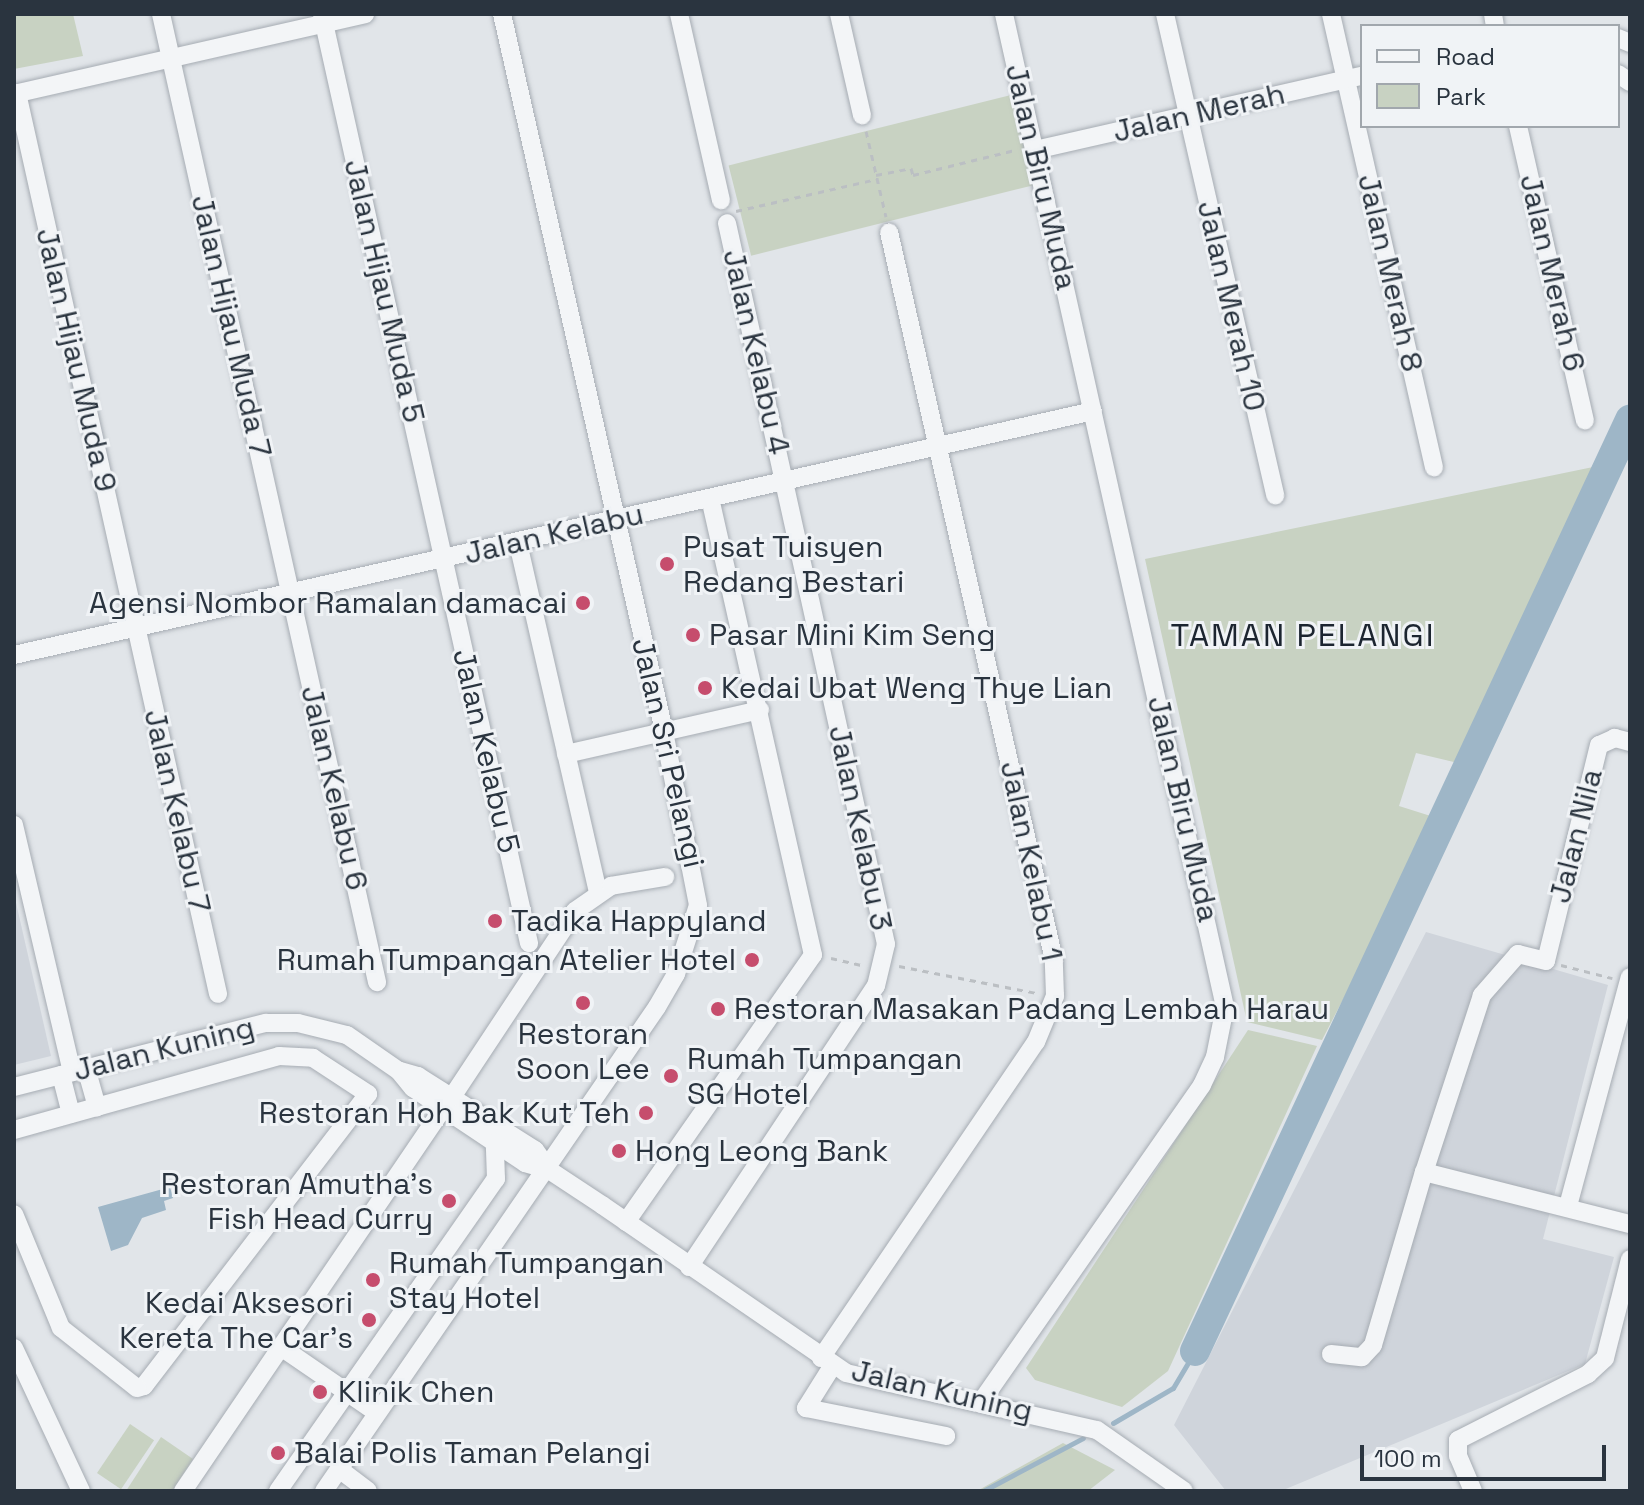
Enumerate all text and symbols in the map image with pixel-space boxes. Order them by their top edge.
legend [1360,24,1620,128]
text: Road [1436,41,1495,72]
street label: Jalan Biru Muda [998,61,1084,293]
street label: Jalan Merah [1110,76,1288,150]
text: Park [1436,81,1486,112]
street label: Jalan Hijau Muda 5 [336,156,432,426]
street label: Jalan Merah 8 [1350,171,1430,375]
street label: Jalan Merah 6 [1512,171,1592,375]
street label: Jalan Hijau Muda 7 [183,191,279,461]
street label: Jalan Merah 10 [1189,197,1273,415]
street label: Jalan Hijau Muda 9 [28,225,124,495]
street label: Jalan Kelabu 4 [715,246,797,458]
street label: Jalan Kelabu [461,496,647,572]
place label: Pusat Tuisyen Redang Bestari [683,529,904,600]
marker: Pusat Tuisyen Redang Bestari [658,555,676,573]
place label: Agensi Nombor Ramalan damacai [89,585,567,621]
marker: Agensi Nombor Ramalan damacai [574,594,592,612]
district label: TAMAN PELANGI [1171,616,1435,654]
place label: Pasar Mini Kim Seng [709,617,995,653]
marker: Pasar Mini Kim Seng [684,626,702,644]
street label: Jalan Sri Pelangi [624,635,712,871]
street label: Jalan Kelabu 5 [445,645,527,857]
place label: Kedai Ubat Weng Thye Lian [721,670,1113,706]
marker: Kedai Ubat Weng Thye Lian [696,679,714,697]
street label: Jalan Kelabu 6 [293,682,375,894]
street label: Jalan Biru Muda [1140,693,1226,925]
street label: Jalan Kelabu 7 [136,706,218,916]
street label: Jalan Kelabu 3 [821,722,899,934]
street label: Jalan Kelabu 1 [992,758,1070,964]
street label: Jalan Nila [1542,765,1610,907]
place label: Tadika Happyland [511,903,767,939]
marker: Tadika Happyland [486,912,504,930]
place label: Rumah Tumpangan Atelier Hotel [276,942,736,978]
marker: Rumah Tumpangan Atelier Hotel [743,951,761,969]
place label: Restoran Masakan Padang Lembah Harau [734,991,1329,1027]
marker: Restoran Soon Lee [574,994,592,1012]
marker: Restoran Masakan Padang Lembah Harau [709,1000,727,1018]
street label: Jalan Kuning [70,1009,258,1089]
place label: Restoran Soon Lee [516,1016,650,1086]
place label: Rumah Tumpangan SG Hotel [687,1041,963,1112]
marker: Rumah Tumpangan SG Hotel [662,1067,680,1085]
place label: Restoran Hoh Bak Kut Teh [258,1095,630,1131]
marker: Restoran Hoh Bak Kut Teh [637,1104,655,1122]
place label: Hong Leong Bank [635,1133,888,1169]
marker: Hong Leong Bank [610,1142,628,1160]
place label: Restoran Amutha's Fish Head Curry [160,1166,433,1236]
marker: Restoran Amutha's Fish Head Curry [440,1192,458,1210]
place label: Rumah Tumpangan Stay Hotel [389,1245,665,1316]
marker: Rumah Tumpangan Stay Hotel [364,1271,382,1289]
place label: Kedai Aksesori Kereta The Car's [118,1285,353,1356]
marker: Kedai Aksesori Kereta The Car's [360,1311,378,1329]
street label: Jalan Kuning [848,1353,1036,1429]
place label: Klinik Chen [338,1374,494,1410]
marker: Klinik Chen [309,1381,331,1403]
scale bar [1364,1429,1610,1479]
place label: Balai Polis Taman Pelangi [294,1435,651,1471]
text: 100 m [1374,1443,1442,1474]
marker: Balai Polis Taman Pelangi [269,1444,287,1462]

